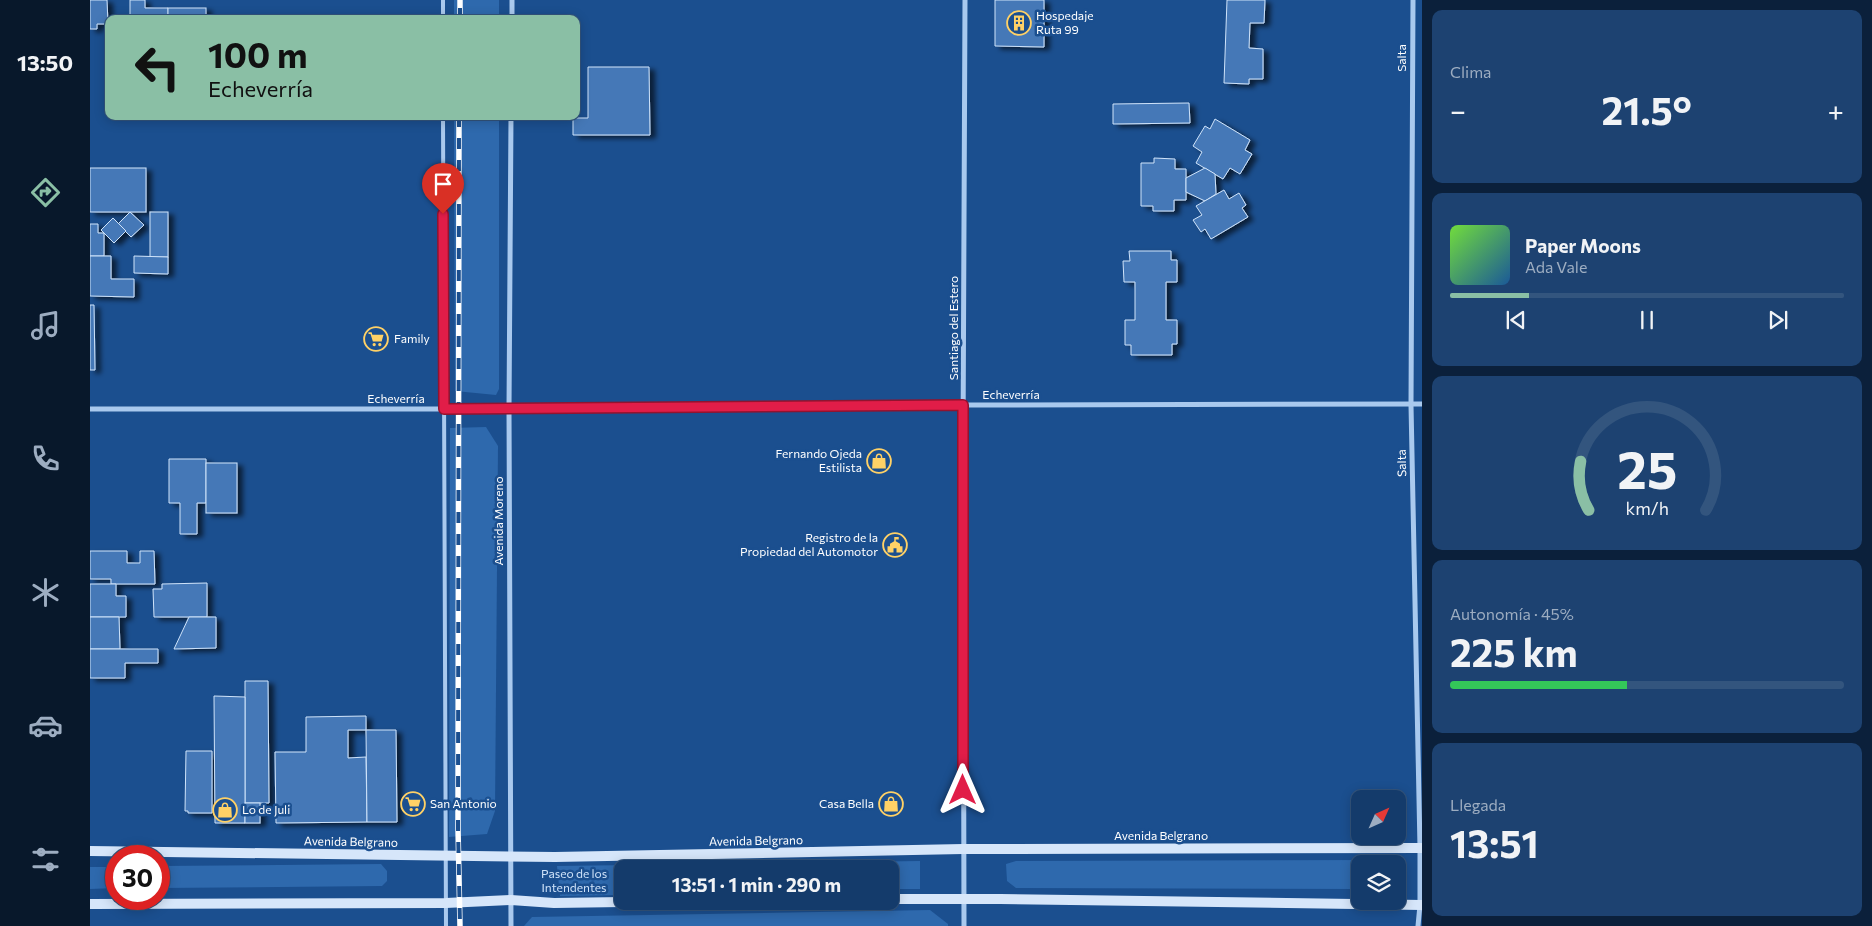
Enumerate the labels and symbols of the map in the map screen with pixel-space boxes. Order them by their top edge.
place label: Hospedaje Ruta 99 [1036,8,1094,36]
building icon: Hospedaje Ruta 99 [1006,10,1032,36]
street label: Salta [1394,44,1408,72]
pin [422,163,464,214]
street label: Santiago del Estero [946,276,960,380]
supermarket icon: Family [363,326,389,352]
place label: Family [394,331,430,345]
street label: Echeverría [982,387,1040,401]
street label: Echeverría [367,391,425,405]
place label: Fernando Ojeda Estilista [775,446,862,474]
shop icon: Fernando Ojeda Estilista [866,448,892,474]
street label: Salta [1394,449,1408,477]
street label: Avenida Moreno [491,476,505,566]
place label: Registro de la Propiedad del Automotor [740,530,878,558]
public building icon: Registro de la Propiedad del Automotor [882,532,908,558]
position arrow [936,763,988,815]
north arrow [1351,790,1406,845]
supermarket icon: San Antonio [400,791,426,817]
shop icon: Casa Bella [878,791,904,817]
place label: San Antonio [430,796,497,810]
place label: Casa Bella [819,796,874,810]
shop icon: Lo de Juli [212,797,238,823]
place label: Lo de Juli [242,802,290,817]
street label: Avenida Belgrano [1114,828,1208,842]
street label: Avenida Belgrano [709,832,803,848]
street label: Avenida Belgrano [304,833,398,849]
speed limit sign: 30 [105,845,170,910]
park label: Paseo de los Intendentes [541,866,607,894]

